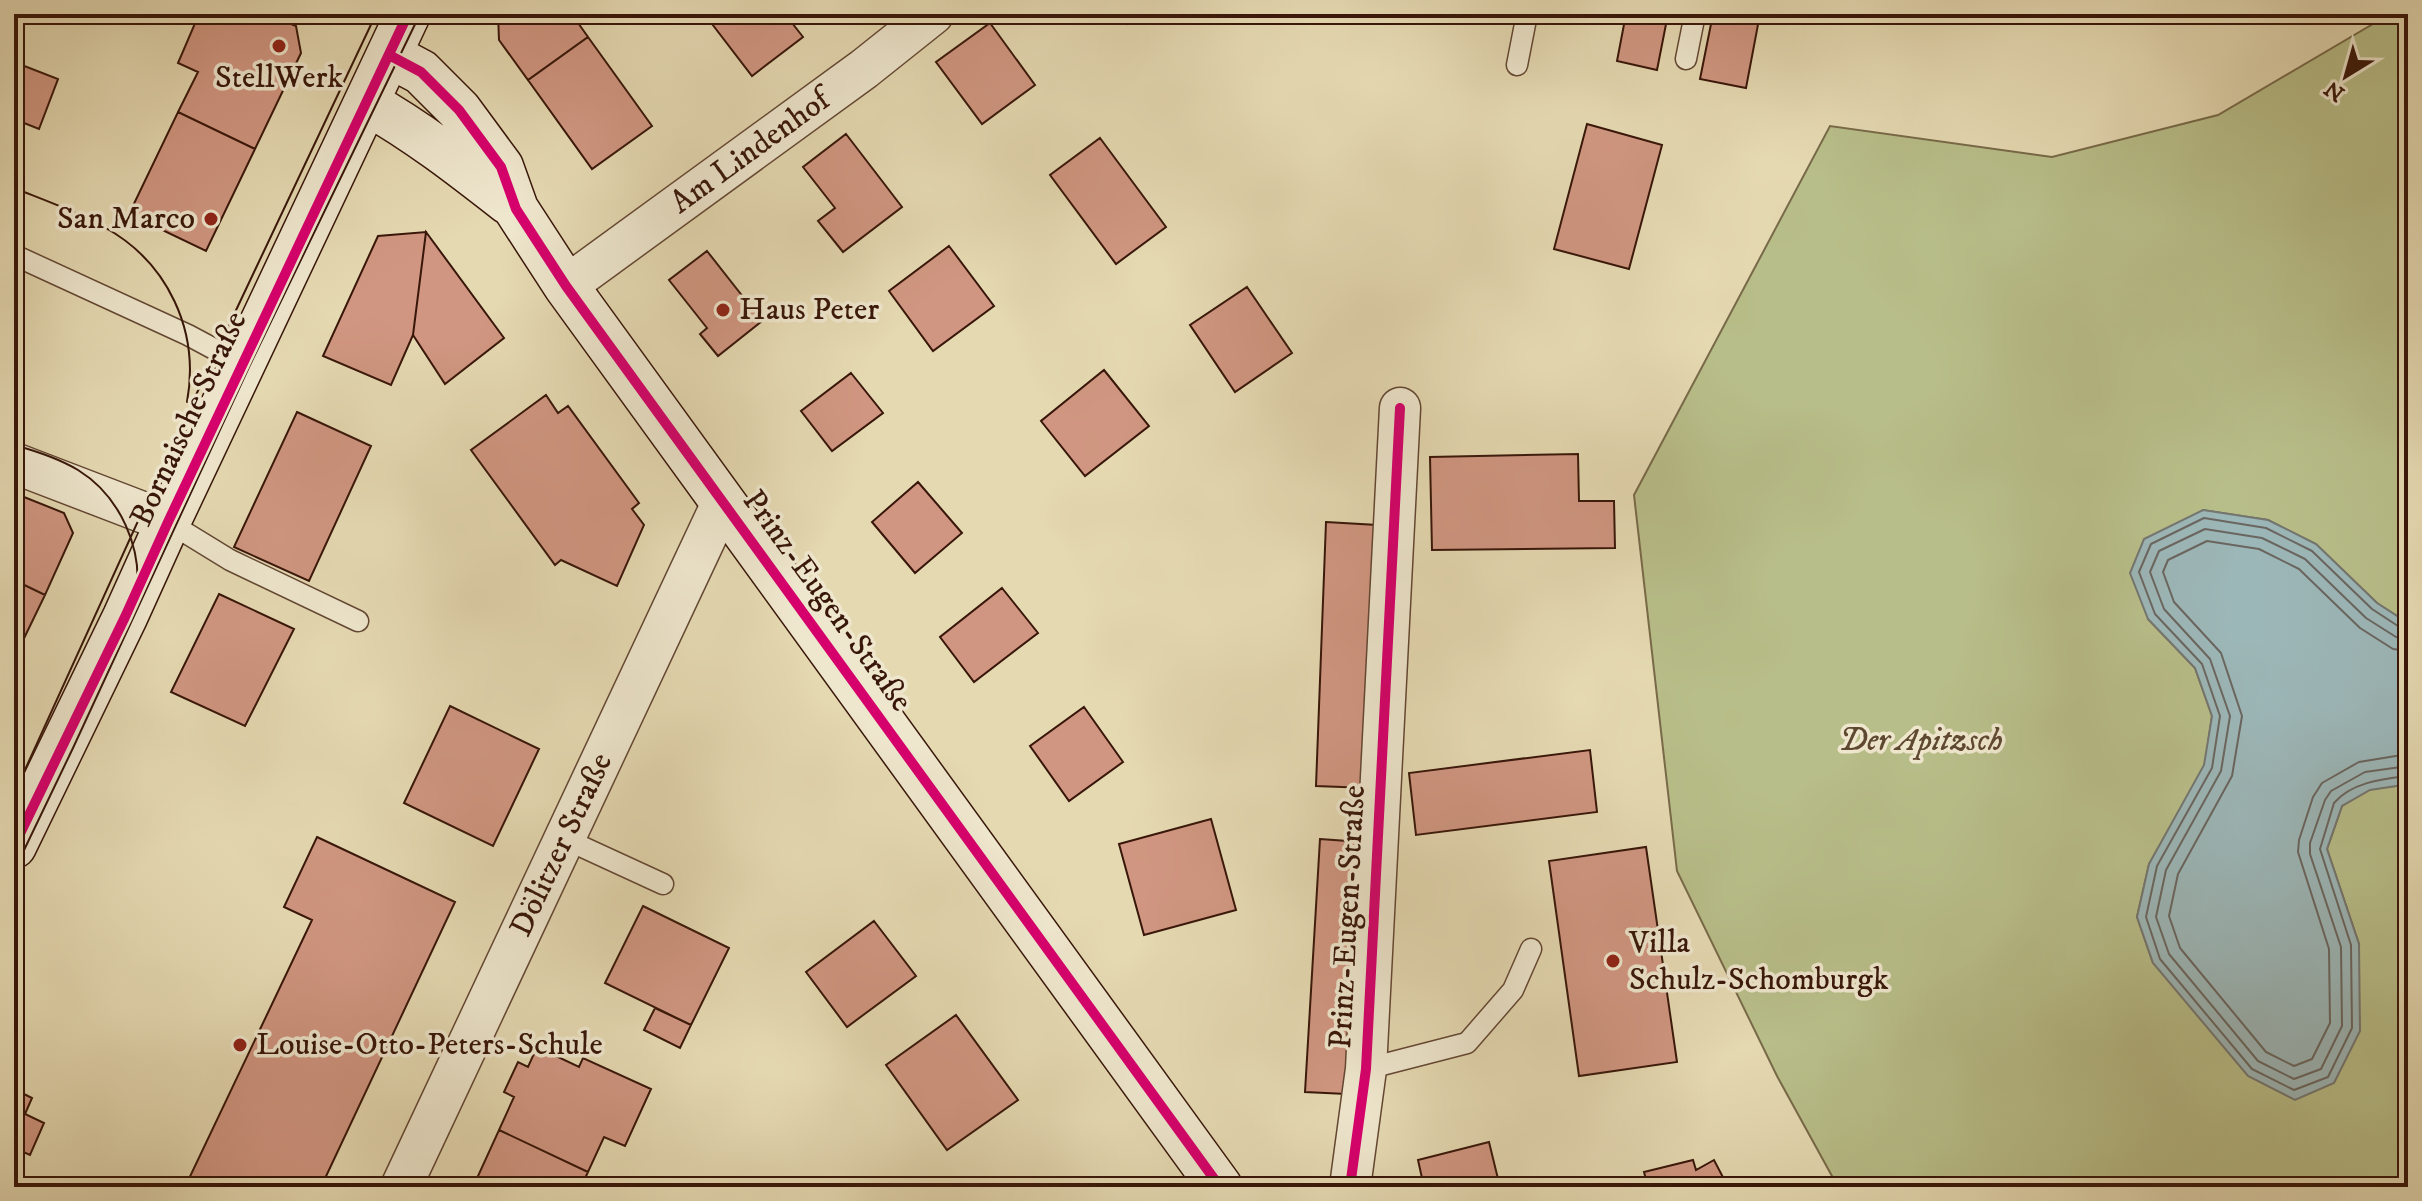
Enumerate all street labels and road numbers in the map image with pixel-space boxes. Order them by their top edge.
street label: Am Lindenhof [663,78,842,223]
street label: Bornaische Straße [122,305,256,533]
street label: Prinz-Eugen-Straße [733,482,921,720]
street label: Dölitzer Straße [501,747,622,943]
street label: Prinz-Eugen-Straße [1321,784,1375,1050]

